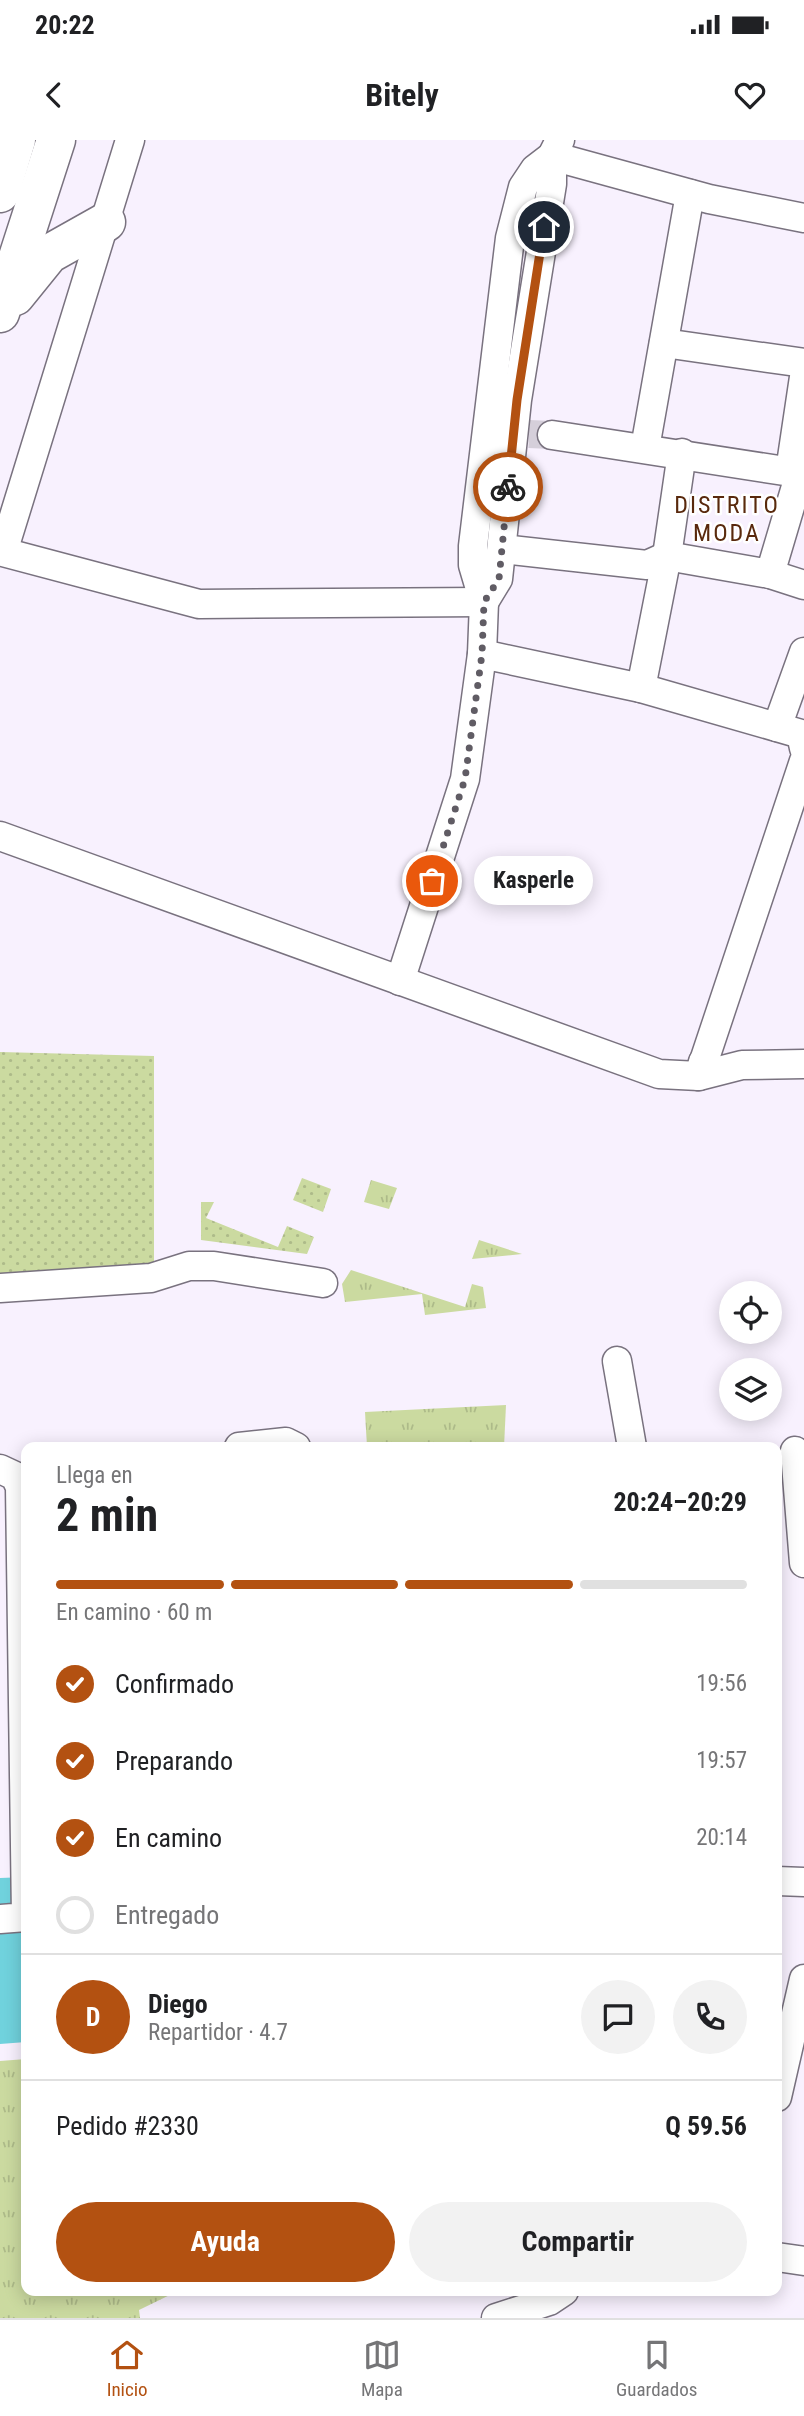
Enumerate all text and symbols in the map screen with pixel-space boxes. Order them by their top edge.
text: 20:22 [35,10,95,40]
icon: back [35,76,73,114]
text: Bitely [365,76,439,114]
icon: heart [731,76,769,114]
pin [514,197,574,257]
icon: home [525,208,563,246]
courier [473,452,543,522]
icon: bike [489,468,527,506]
district label: DISTRITO MODA [674,491,780,547]
pin [402,851,462,911]
callout: Kasperle [474,856,593,906]
icon: bag [413,862,451,900]
text: Kasperle [493,867,574,894]
map controls [719,1281,782,1421]
button: locate [719,1281,782,1344]
button: layers [719,1358,782,1421]
text: Llega en [56,1462,133,1489]
text: 20:24–20:29 [613,1487,747,1517]
text: 2 min [56,1488,158,1542]
text: En camino · 60 m [56,1599,212,1626]
icon: check [56,1665,94,1703]
text: Confirmado [115,1669,234,1699]
text: 19:56 [696,1670,747,1697]
icon: check [56,1742,94,1780]
text: Preparando [115,1746,233,1776]
text: 19:57 [696,1747,747,1774]
icon: check [56,1819,94,1857]
text: En camino [115,1823,222,1853]
text: 20:14 [696,1824,747,1851]
text: Entregado [115,1900,219,1930]
button: chat [581,1980,655,2054]
button: phone [673,1980,747,2054]
text: Diego [148,1989,208,2019]
text: D [86,2002,100,2032]
text: Repartidor · 4.7 [148,2019,288,2046]
text: Pedido #2330 [56,2111,199,2141]
text: Q 59.56 [665,2111,747,2141]
button: Ayuda [56,2202,395,2282]
button: Compartir [409,2202,747,2282]
tab: Inicio [107,2336,148,2401]
tab: Mapa [361,2336,403,2401]
tab: Guardados [616,2336,697,2401]

